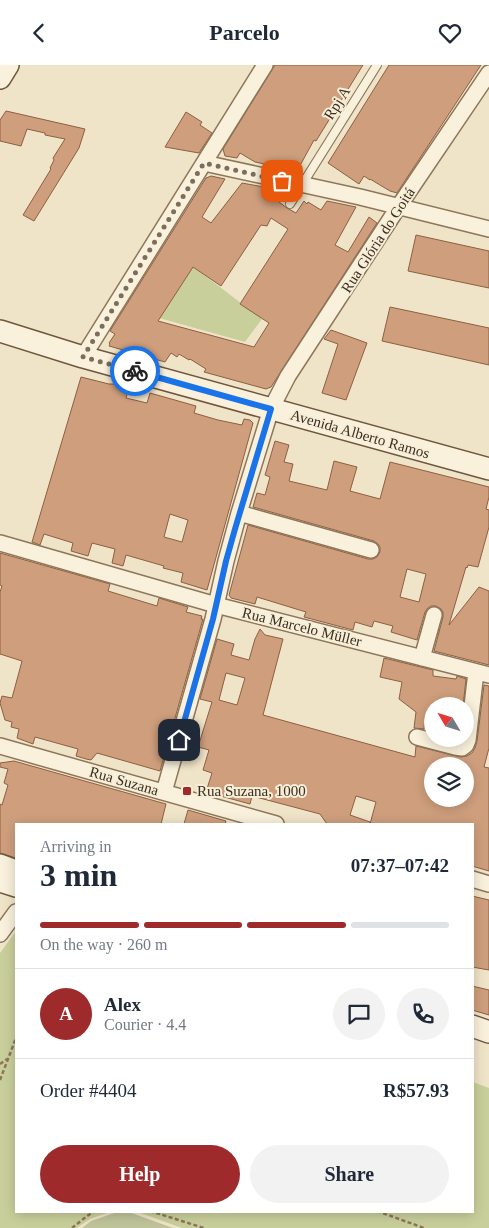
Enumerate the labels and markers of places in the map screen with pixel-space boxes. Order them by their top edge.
pin [261,160,303,202]
pin [158,719,200,761]
place label: Rua Suzana, 1000 [197,783,306,799]
marker: Rua Suzana, 1000 [181,785,193,797]

